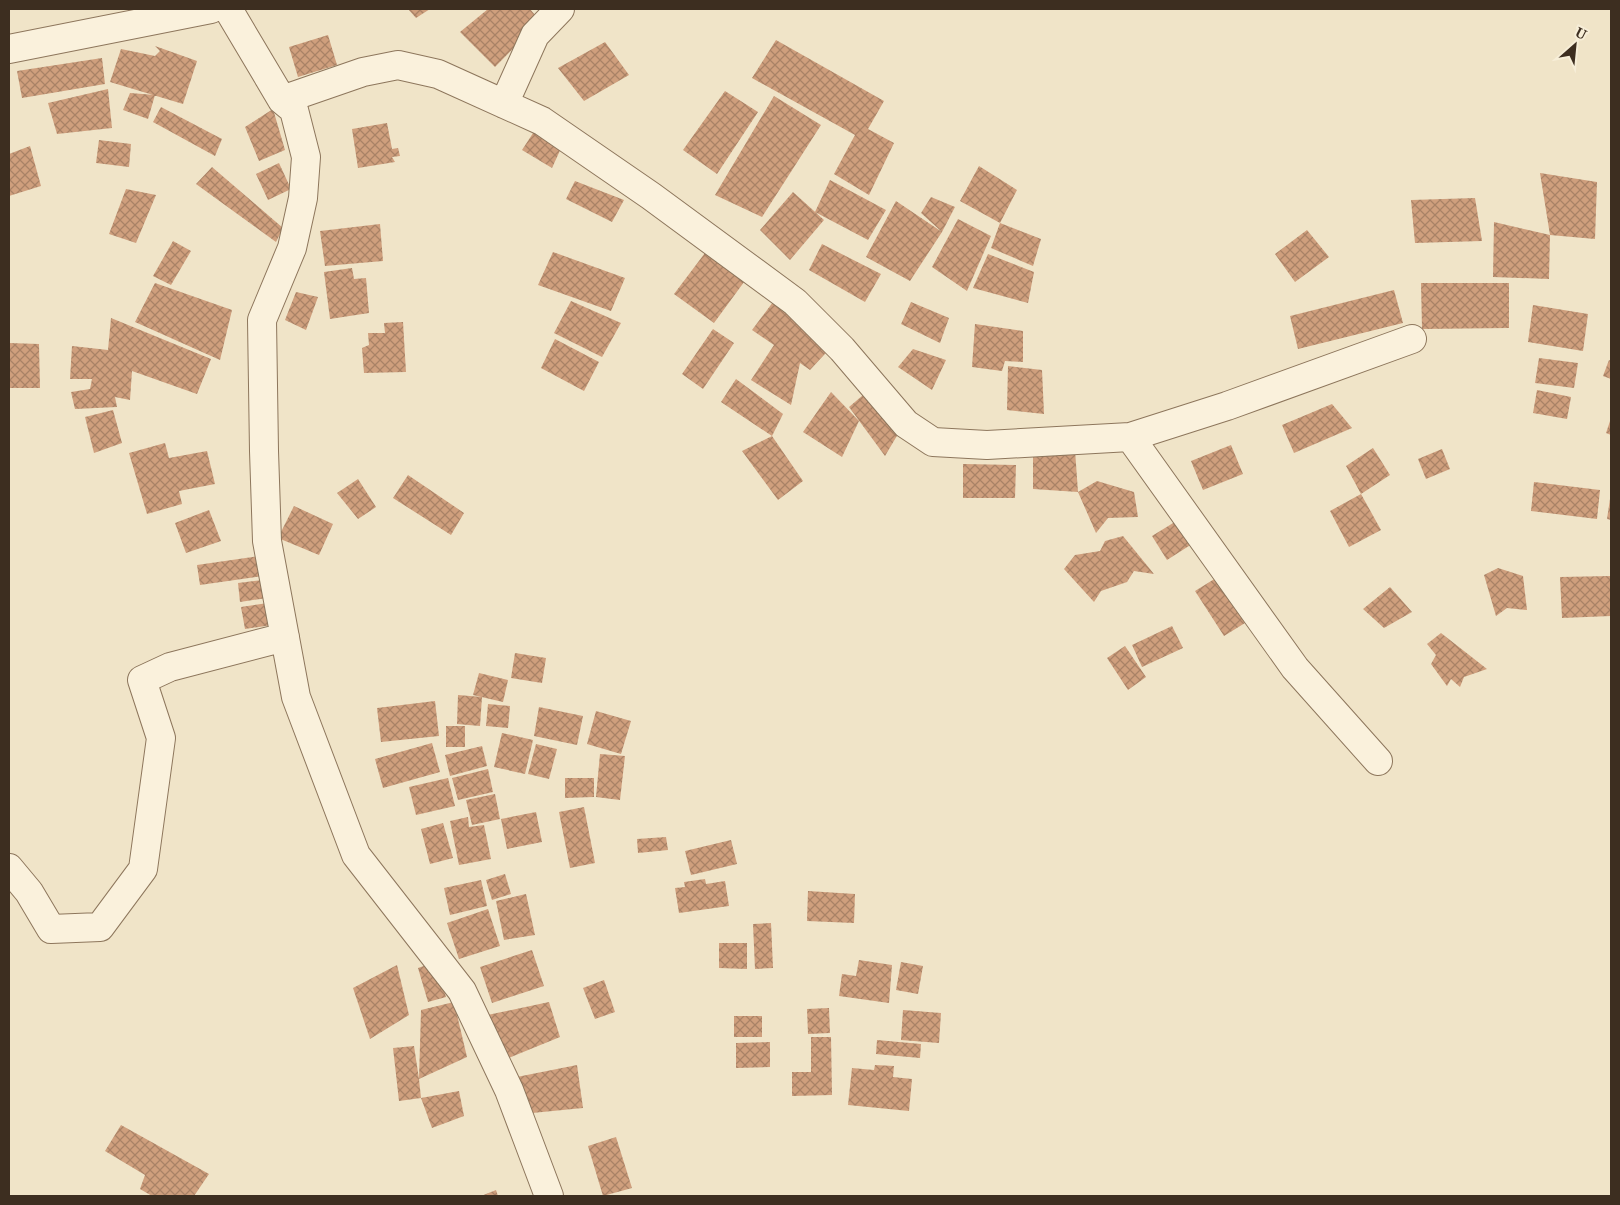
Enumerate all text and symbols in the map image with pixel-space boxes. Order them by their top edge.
north arrow [1550,20,1600,70]
text: U [1572,22,1591,44]

